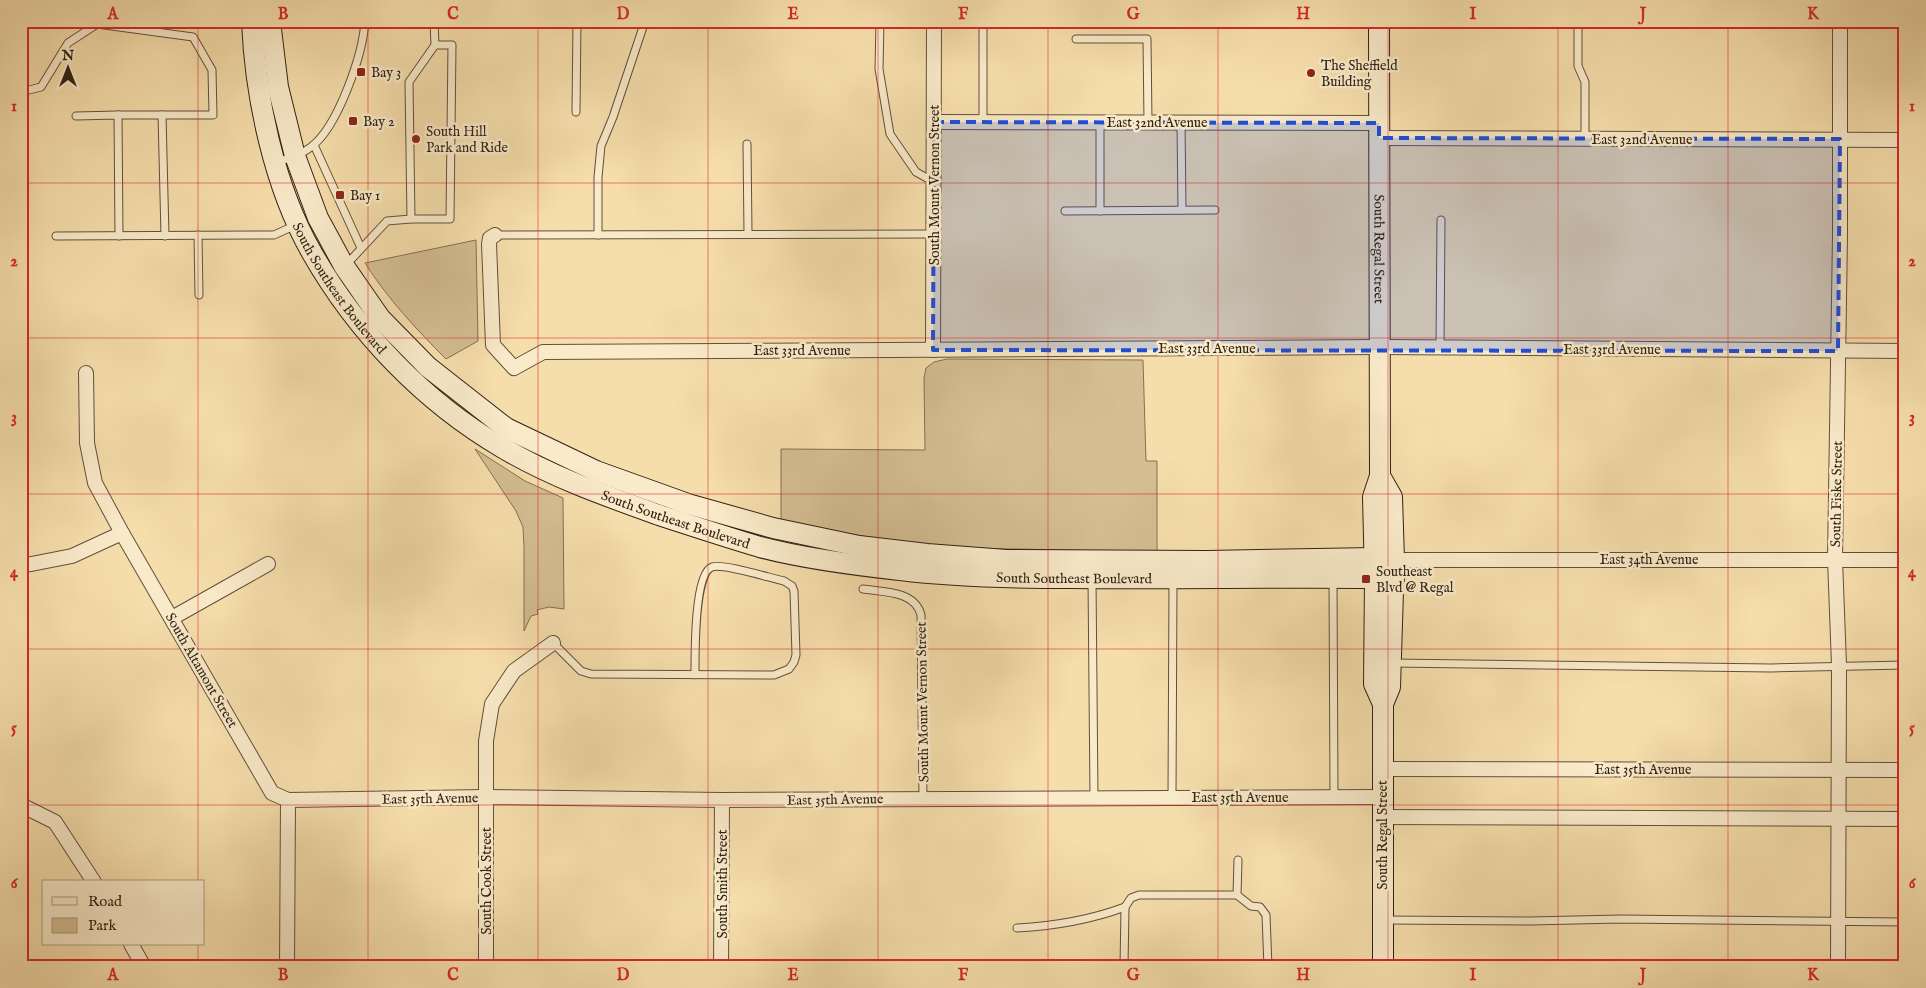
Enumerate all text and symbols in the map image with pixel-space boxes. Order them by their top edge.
text: A [107,5,120,25]
text: B [278,5,289,25]
text: C [447,5,459,25]
text: D [617,5,630,25]
text: E [787,5,799,25]
text: F [958,5,969,25]
text: G [1127,5,1140,25]
text: H [1296,5,1310,25]
text: I [1470,5,1477,25]
text: J [1638,5,1647,25]
text: K [1807,5,1820,25]
north arrow [42,42,92,92]
text: N [61,47,74,65]
place label: The Sheffield Building [1321,57,1398,91]
place label: Bay 3 [371,64,401,82]
marker: Bay 3 [355,66,367,78]
marker: The Sheffield Building [1305,67,1317,79]
text: 1 [11,97,17,117]
text: 1 [1909,97,1915,117]
street label: South Mount Vernon Street [926,105,944,265]
place label: Bay 2 [363,113,395,131]
street label: East 32nd Avenue [1106,114,1208,132]
marker: Bay 2 [347,115,359,127]
place label: South Hill Park and Ride [426,123,508,157]
street label: East 32nd Avenue [1591,131,1693,149]
marker: South Hill Park and Ride [410,133,422,145]
place label: Bay 1 [350,187,380,205]
marker: Bay 1 [334,189,346,201]
street label: South Regal Street [1369,194,1388,304]
street label: South Southeast Boulevard [288,220,390,359]
text: 2 [10,252,18,272]
text: 2 [1908,252,1916,272]
street label: East 33rd Avenue [1158,340,1256,358]
street label: East 33rd Avenue [1563,341,1661,359]
street label: East 33rd Avenue [753,342,851,360]
text: 3 [11,408,17,428]
text: 3 [1909,408,1915,428]
street label: South Fiske Street [1827,440,1847,547]
street label: South Southeast Boulevard [598,487,752,554]
street label: East 34th Avenue [1600,551,1699,569]
text: 4 [10,563,19,583]
place label: Southeast Blvd @ Regal [1376,563,1454,597]
text: 4 [1908,563,1917,583]
street label: South Southeast Boulevard [996,569,1153,588]
marker: Southeast Blvd @ Regal [1360,573,1372,585]
street label: South Altamont Street [161,610,241,731]
street label: South Mount Vernon Street [913,621,933,782]
text: 5 [11,719,17,739]
text: 5 [1909,719,1915,739]
street label: East 35th Avenue [1595,761,1692,779]
street label: South Regal Street [1374,780,1392,890]
street label: East 35th Avenue [381,789,479,809]
street label: East 35th Avenue [1192,789,1289,807]
street label: East 35th Avenue [786,790,884,810]
street label: South Cook Street [478,827,496,935]
street label: South Smith Street [714,829,732,939]
text: 6 [11,874,19,894]
text: 6 [1909,874,1917,894]
legend [42,880,205,946]
text: Road [88,892,123,911]
text: Park [88,916,118,935]
text: A [107,966,120,986]
text: B [278,966,289,986]
text: C [447,966,459,986]
text: D [617,966,630,986]
text: E [787,966,799,986]
text: F [958,966,969,986]
text: G [1127,966,1140,986]
text: H [1296,966,1310,986]
text: I [1470,966,1477,986]
text: J [1638,966,1647,986]
text: K [1807,966,1820,986]

